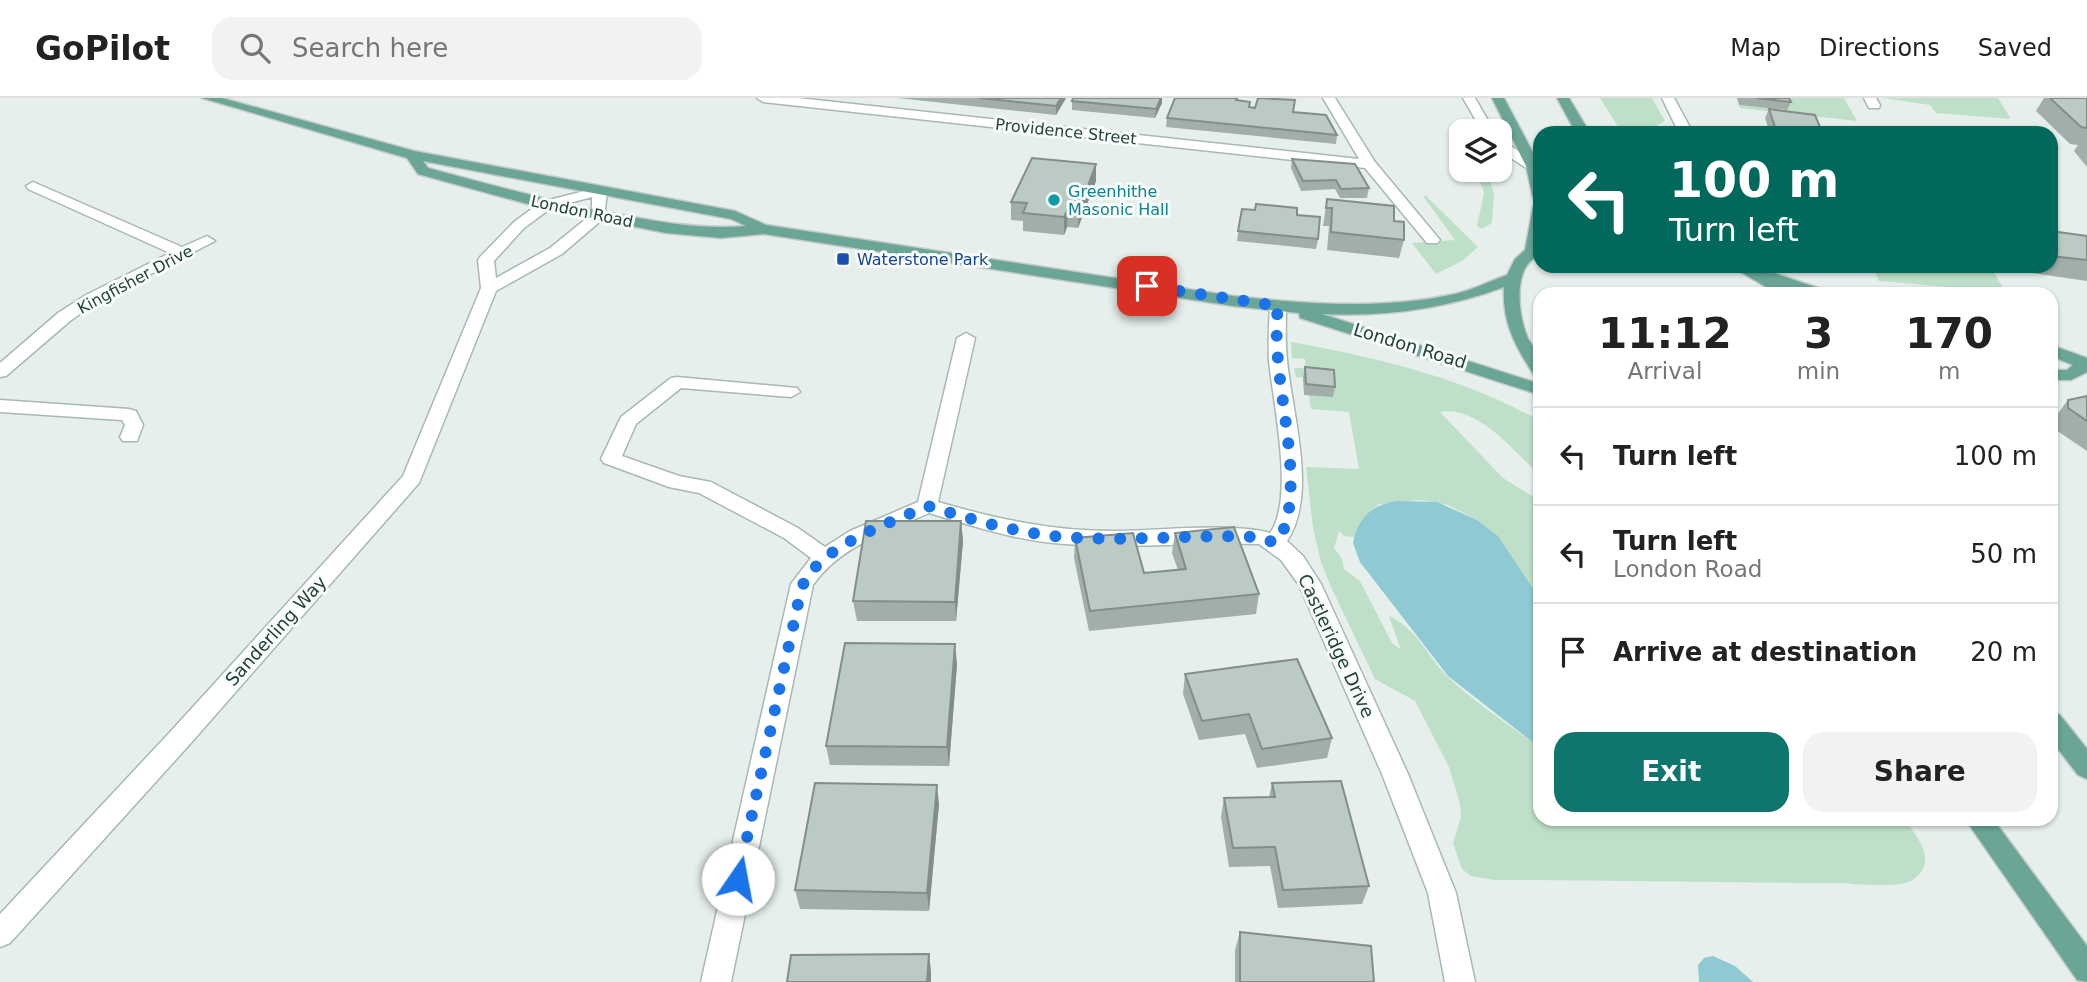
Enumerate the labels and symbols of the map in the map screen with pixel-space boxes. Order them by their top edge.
street label: Providence Street [994,115,1137,148]
place label: Greenhithe Masonic Hall [1068,182,1169,219]
street label: London Road [529,191,635,232]
marker: Greenhithe Masonic Hall [1046,192,1062,208]
street label: Kingfisher Drive [74,241,196,318]
place label: Waterstone Park [857,250,989,269]
marker: Waterstone Park [835,251,851,267]
pin [1117,256,1177,316]
street label: London Road [1351,318,1469,373]
street label: Sanderling Way [221,571,331,690]
street label: Castleridge Drive [1294,571,1379,721]
position arrow [701,842,775,916]

